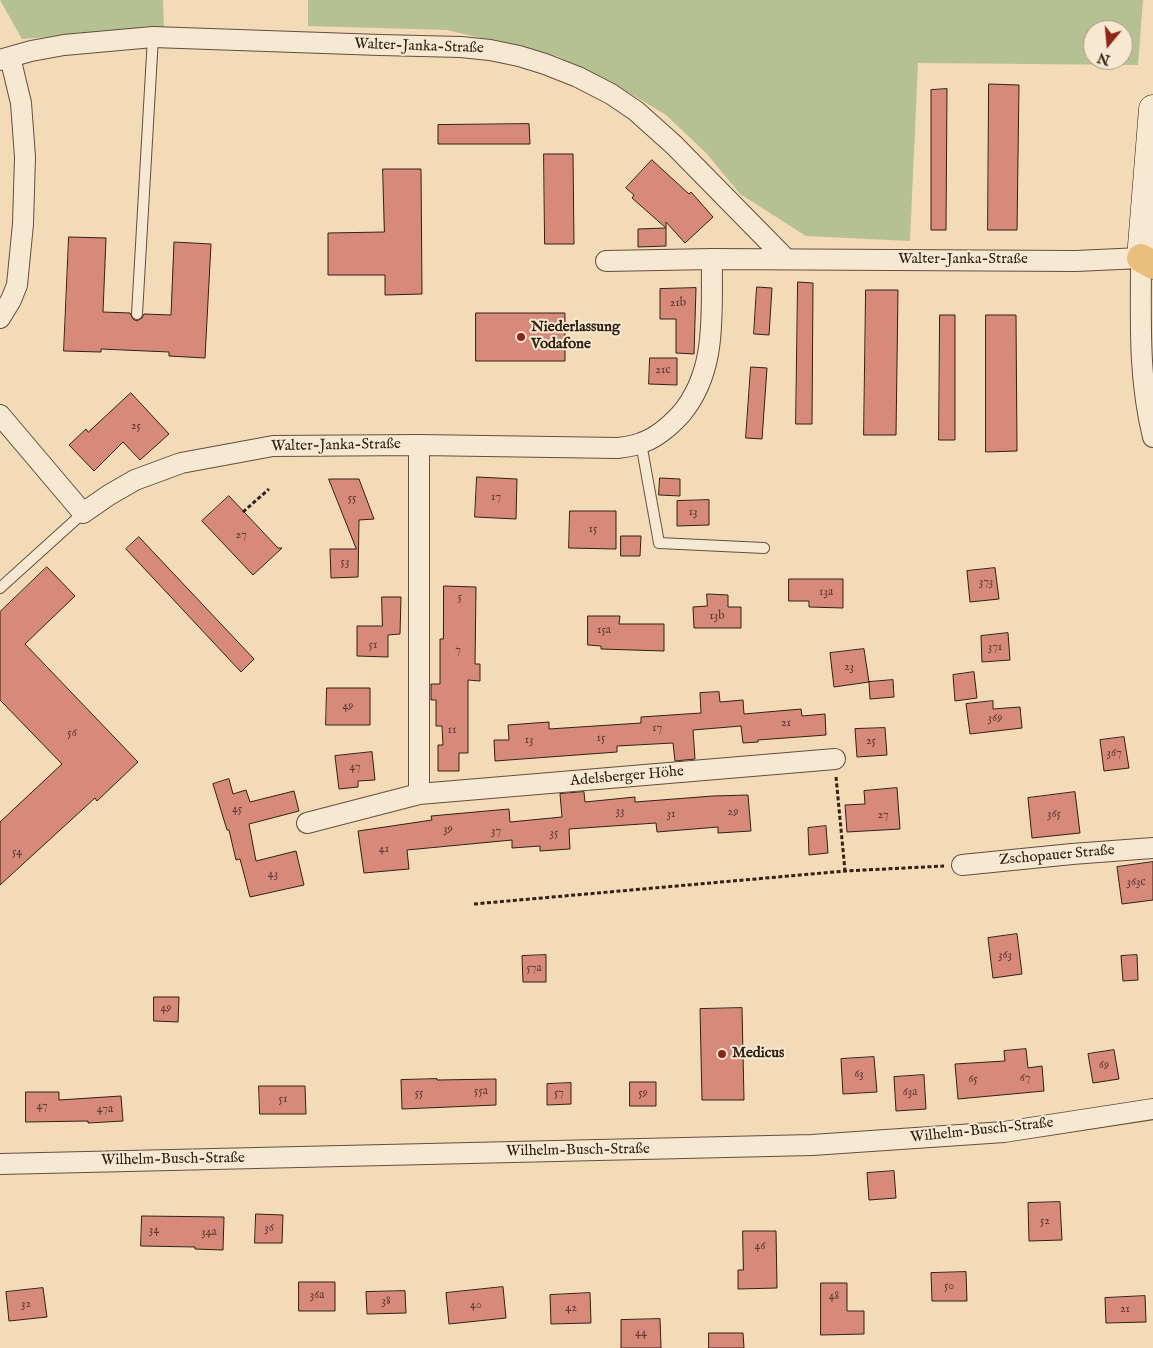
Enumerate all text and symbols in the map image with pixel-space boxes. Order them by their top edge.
north arrow [1083,20,1133,70]
street label: Walter-Janka-Straße [354,36,484,58]
text: N [1095,48,1112,69]
street label: Walter-Janka-Straße [898,251,1028,269]
house number: 21b [670,297,686,311]
place label: Niederlassung Vodafone [531,319,620,354]
marker: Niederlassung Vodafone [515,331,527,343]
house number: 21c [655,364,671,378]
house number: 25 [131,420,141,434]
street label: Walter-Janka-Straße [271,436,401,456]
house number: 17 [491,491,501,505]
house number: 55 [348,492,356,506]
house number: 13 [689,506,697,520]
house number: 15 [589,523,597,537]
house number: 27 [235,529,247,543]
house number: 53 [341,556,349,570]
house number: 373 [979,576,993,590]
house number: 13a [819,586,833,600]
house number: 5 [458,591,462,605]
house number: 13b [709,610,725,624]
house number: 15a [597,624,611,638]
house number: 51 [369,639,377,653]
house number: 371 [988,641,1002,655]
house number: 7 [455,644,461,658]
house number: 23 [844,661,854,675]
house number: 49 [342,700,354,714]
house number: 369 [988,712,1002,726]
house number: 21 [781,717,791,731]
house number: 17 [652,722,662,736]
house number: 11 [448,724,456,738]
house number: 56 [67,727,77,741]
house number: 15 [597,732,605,746]
house number: 13 [525,734,533,748]
house number: 25 [866,735,876,749]
house number: 367 [1106,747,1122,761]
house number: 47 [349,761,361,775]
street label: Adelsberger Höhe [569,763,685,791]
house number: 45 [232,803,242,817]
house number: 33 [616,805,624,819]
house number: 29 [728,806,738,820]
house number: 31 [667,808,675,822]
house number: 365 [1047,808,1061,822]
house number: 27 [877,809,889,823]
house number: 39 [443,823,453,837]
house number: 37 [491,825,501,839]
house number: 35 [550,827,558,841]
street label: Zschopauer Straße [999,842,1115,870]
house number: 41 [379,843,389,857]
house number: 54 [12,846,22,860]
house number: 43 [268,868,278,882]
house number: 363c [1126,876,1146,890]
house number: 363 [998,949,1012,963]
house number: 57a [526,962,542,976]
house number: 49 [160,1002,172,1016]
place label: Medicus [732,1045,784,1063]
marker: Medicus [716,1048,728,1060]
house number: 69 [1099,1059,1109,1073]
house number: 63 [854,1068,864,1082]
house number: 67 [1020,1072,1030,1086]
house number: 65 [968,1073,978,1087]
house number: 55a [474,1085,488,1099]
house number: 63a [903,1086,917,1100]
house number: 55 [415,1087,423,1101]
house number: 57 [554,1087,564,1101]
house number: 59 [638,1087,648,1101]
house number: 51 [279,1093,287,1107]
house number: 47 [36,1100,48,1114]
house number: 47a [97,1103,113,1117]
street label: Wilhelm-Busch-Straße [910,1115,1054,1147]
street label: Wilhelm-Busch-Straße [506,1141,650,1161]
street label: Wilhelm-Busch-Straße [101,1150,245,1170]
house number: 52 [1040,1215,1050,1229]
house number: 36 [264,1222,274,1236]
house number: 34 [149,1224,159,1238]
house number: 34a [201,1226,217,1240]
house number: 46 [755,1240,765,1254]
house number: 50 [944,1280,954,1294]
house number: 36a [310,1289,324,1303]
house number: 48 [829,1290,839,1304]
house number: 38 [381,1295,391,1309]
house number: 32 [21,1298,31,1312]
house number: 40 [470,1299,482,1313]
house number: 42 [565,1302,577,1316]
house number: 21 [1120,1303,1130,1317]
house number: 44 [635,1327,647,1341]

